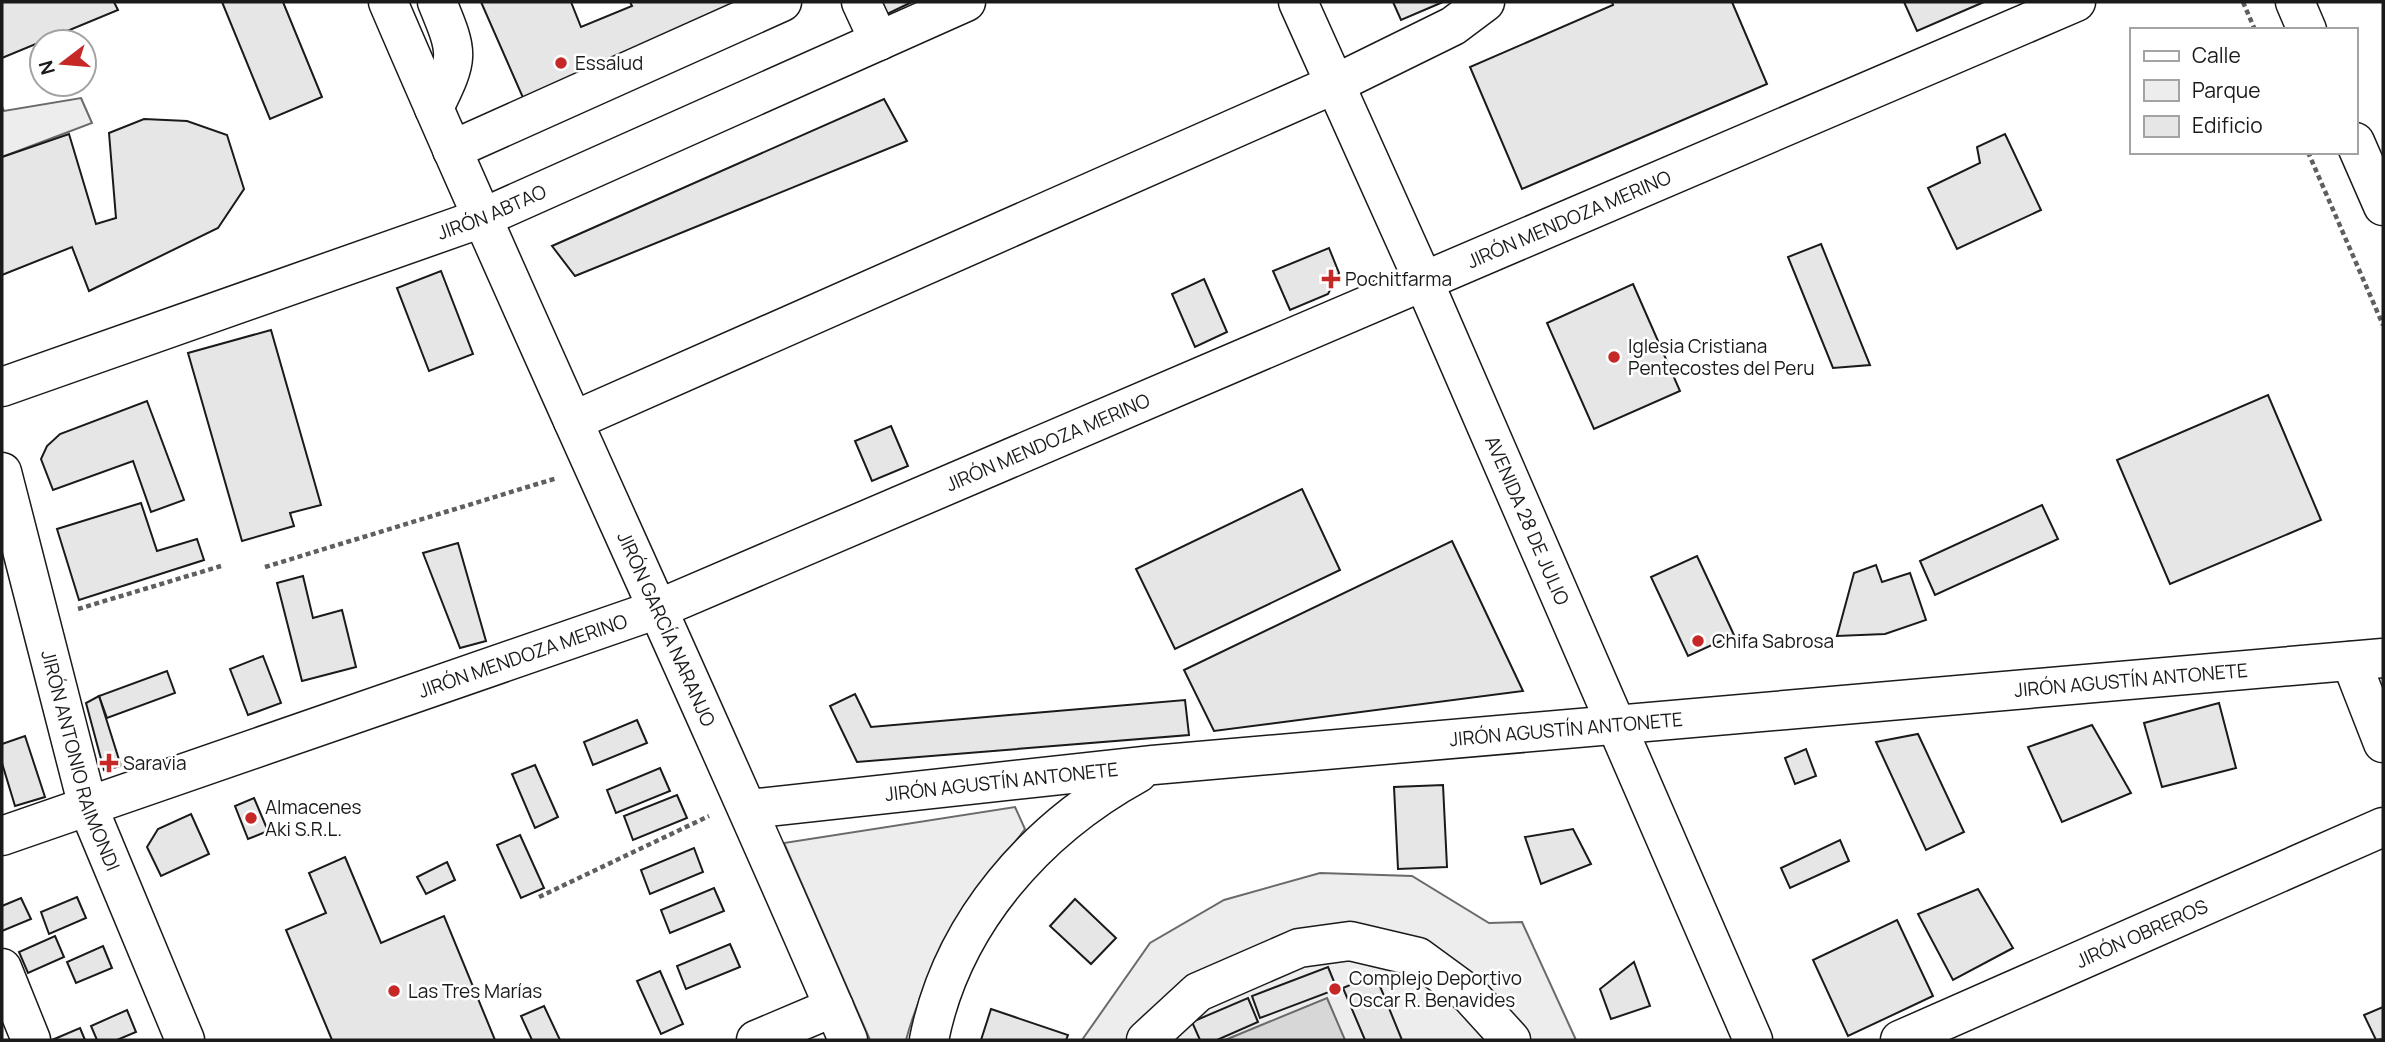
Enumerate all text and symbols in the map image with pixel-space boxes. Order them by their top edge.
north arrow [28,28,98,98]
legend [2130,28,2357,154]
text: Calle [2192,41,2241,69]
place label: Essalud [575,50,643,76]
marker: Essalud [553,55,569,71]
text: N [32,58,61,78]
text: Parque [2192,76,2261,104]
text: Edificio [2192,111,2263,139]
street label: JIRÓN MENDOZA MERINO [1463,164,1675,274]
street label: JIRÓN ABTAO [434,178,550,246]
place label: Pochitfarma [1345,266,1452,292]
marker: Pochitfarma [1323,271,1339,287]
place label: Iglesia Cristiana Pentecostes del Peru [1628,333,1815,381]
marker: Iglesia Cristiana Pentecostes del Peru [1606,349,1622,365]
street label: JIRÓN MENDOZA MERINO [942,387,1154,497]
street label: AVENIDA 28 DE JULIO [1479,432,1576,609]
street label: JIRÓN GARCÍA NARANJO [611,527,722,731]
street label: JIRÓN MENDOZA MERINO [415,608,631,704]
place label: Chifa Sabrosa [1712,628,1834,654]
marker: Chifa Sabrosa [1690,633,1706,649]
street label: JIRÓN ANTONIO RAIMONDI [35,647,126,875]
street label: JIRÓN AGUSTÍN ANTONETE [2013,657,2249,703]
street label: JIRÓN AGUSTÍN ANTONETE [1448,706,1684,752]
place label: Saravia [123,750,187,776]
marker: Saravia [101,755,117,771]
street label: JIRÓN AGUSTÍN ANTONETE [884,756,1119,807]
place label: Almacenes Aki S.R.L. [265,794,362,842]
marker: Almacenes Aki S.R.L. [243,810,259,826]
street label: JIRÓN OBREROS [2072,893,2212,974]
place label: Complejo Deportivo Oscar R. Benavides [1349,965,1522,1013]
place label: Las Tres Marías [408,978,542,1004]
marker: Complejo Deportivo Oscar R. Benavides [1327,981,1343,997]
marker: Las Tres Marías [386,983,402,999]

